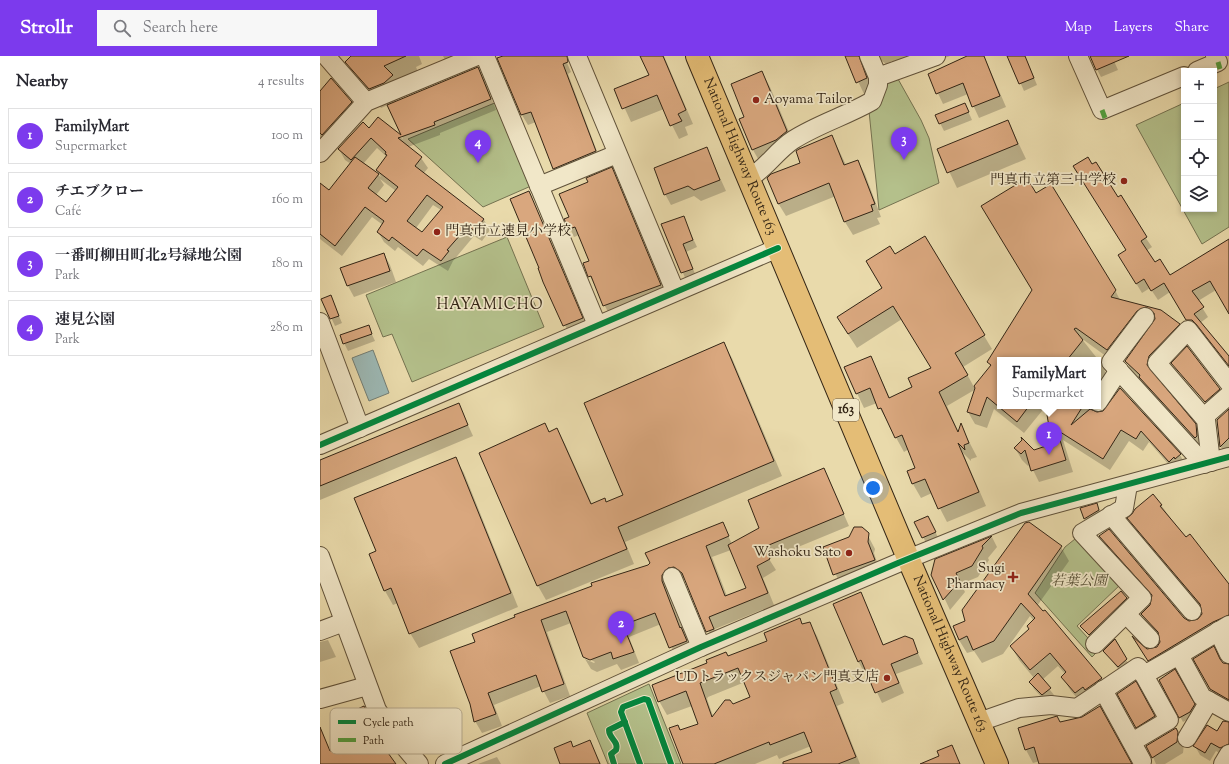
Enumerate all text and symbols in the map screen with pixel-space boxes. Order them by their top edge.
search box [97,10,377,46]
text: Strollr [20,15,73,42]
icon: search [111,17,133,39]
text: Search here [143,18,218,39]
text: Map [1065,18,1092,38]
text: Layers [1114,18,1152,38]
text: Share [1174,18,1209,38]
map controls [1181,68,1217,212]
button: + [1181,68,1217,104]
text: Nearby [16,70,68,94]
text: 4 results [258,73,304,91]
street label: National Highway Route 163 [697,75,781,239]
place label: Aoyama Tailor [764,90,853,110]
marker: Aoyama Tailor [751,95,761,105]
button: − [1181,104,1217,140]
text: FamilyMart [55,117,129,138]
text: 1 [28,127,32,145]
text: 100 m [271,127,303,145]
pin: 3 [891,127,917,160]
pin: 4 [465,130,491,163]
text: Supermarket [55,138,127,156]
button: locate [1181,140,1217,176]
place label: 門真市立第三中学校 [990,171,1116,191]
marker: 門真市立第三中学校 [1119,176,1129,186]
button: layers [1181,176,1217,212]
text: チエブクロー [55,182,144,203]
text: 2 [27,191,33,209]
text: 160 m [272,191,303,209]
text: Café [55,203,82,221]
place label: 門真市立速見小学校 [445,222,571,242]
marker: 門真市立速見小学校 [432,227,442,237]
text: 一番町柳田町北2号緑地公園 [55,246,242,267]
text: 3 [27,255,33,273]
text: 180 m [272,255,303,273]
text: Park [55,267,80,285]
district label: HAYAMICHO [436,295,544,316]
text: 速見公園 [55,310,115,331]
text: 4 [27,319,33,337]
text: 280 m [270,319,303,337]
text: Park [55,331,80,349]
popup [997,357,1101,409]
text: FamilyMart [1012,364,1086,385]
text: Supermarket [1012,385,1084,403]
road number: 163 [833,399,859,421]
pin: 1 [1036,422,1062,455]
your location [863,478,883,498]
place label: Washoku Sato [753,543,841,563]
marker: Washoku Sato [844,548,854,558]
place label: Sugi Pharmacy [947,559,1005,595]
street label: National Highway Route 163 [907,572,992,736]
marker: Sugi Pharmacy [1008,572,1018,582]
park label: 若葉公園 [1051,572,1109,592]
pin: 2 [608,611,634,644]
place label: UDトラックスジャパン門真支店 [675,668,879,688]
marker: UDトラックスジャパン門真支店 [882,673,892,683]
legend [330,708,462,754]
text: Cycle path [363,715,414,731]
text: Path [363,733,385,749]

